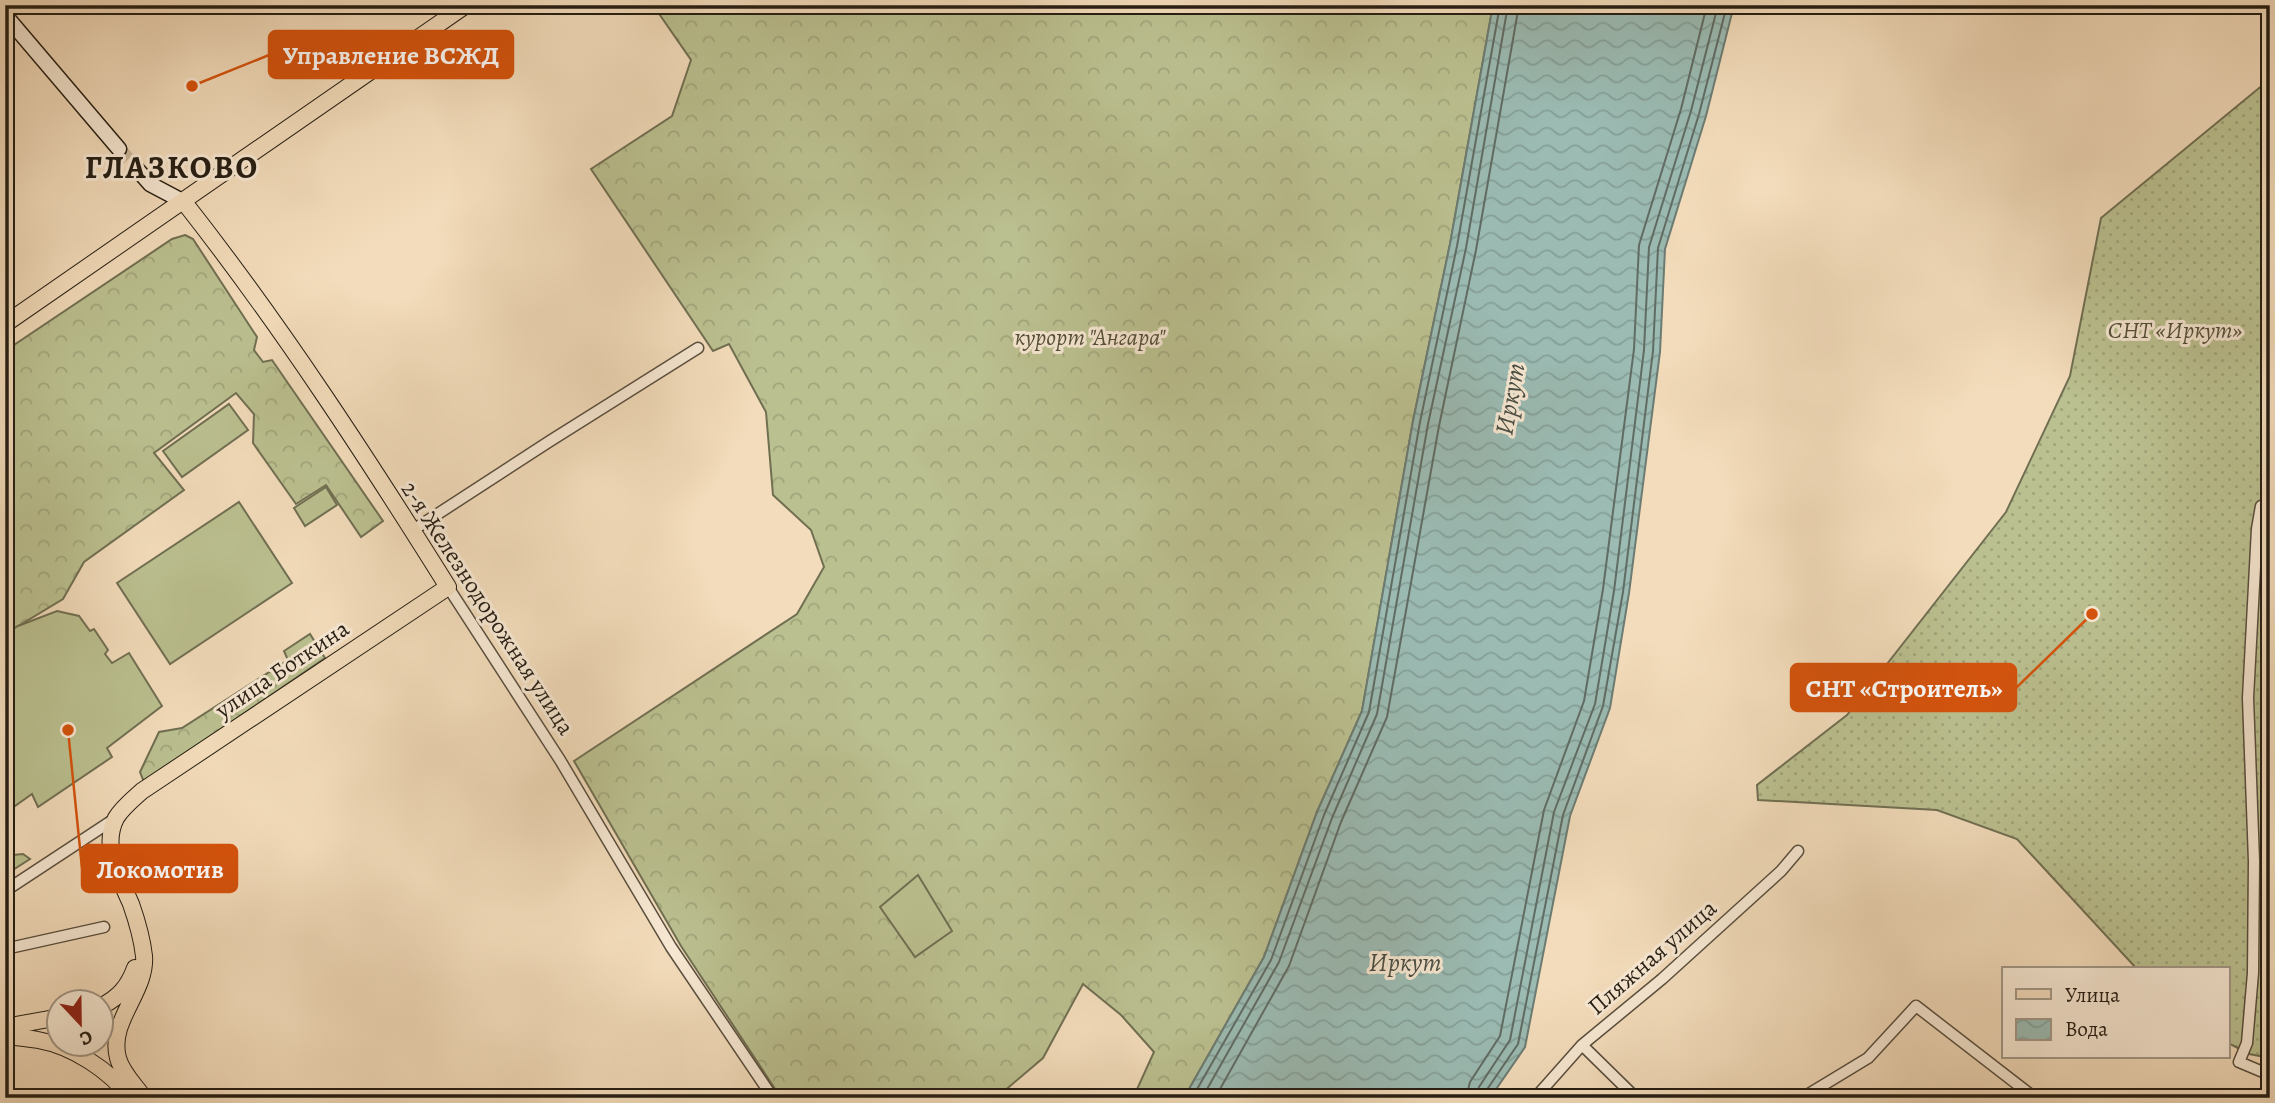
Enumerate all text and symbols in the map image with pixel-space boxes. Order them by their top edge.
callout: Управление ВСЖД [269,31,513,78]
text: Управление ВСЖД [283,38,499,73]
district label: ГЛАЗКОВО [85,145,259,189]
park label: СНТ «Иркут» [2108,314,2242,346]
park label: курорт "Ангара" [1014,321,1166,353]
water label: Иркут [1486,360,1534,438]
street label: 2-я Железнодорожная улица [394,475,582,741]
street label: улица Боткина [208,612,355,726]
callout: СНТ «Строитель» [1791,664,2016,711]
text: СНТ «Строитель» [1805,671,2003,706]
callout: Локомотив [82,845,237,892]
text: Локомотив [96,852,224,887]
street label: Пляжная улица [1581,892,1723,1022]
water label: Иркут [1369,945,1441,980]
legend [2002,967,2230,1058]
text: Улица [2065,981,2120,1009]
north arrow [46,988,116,1058]
text: Вода [2065,1015,2108,1043]
text: С [76,1024,96,1052]

